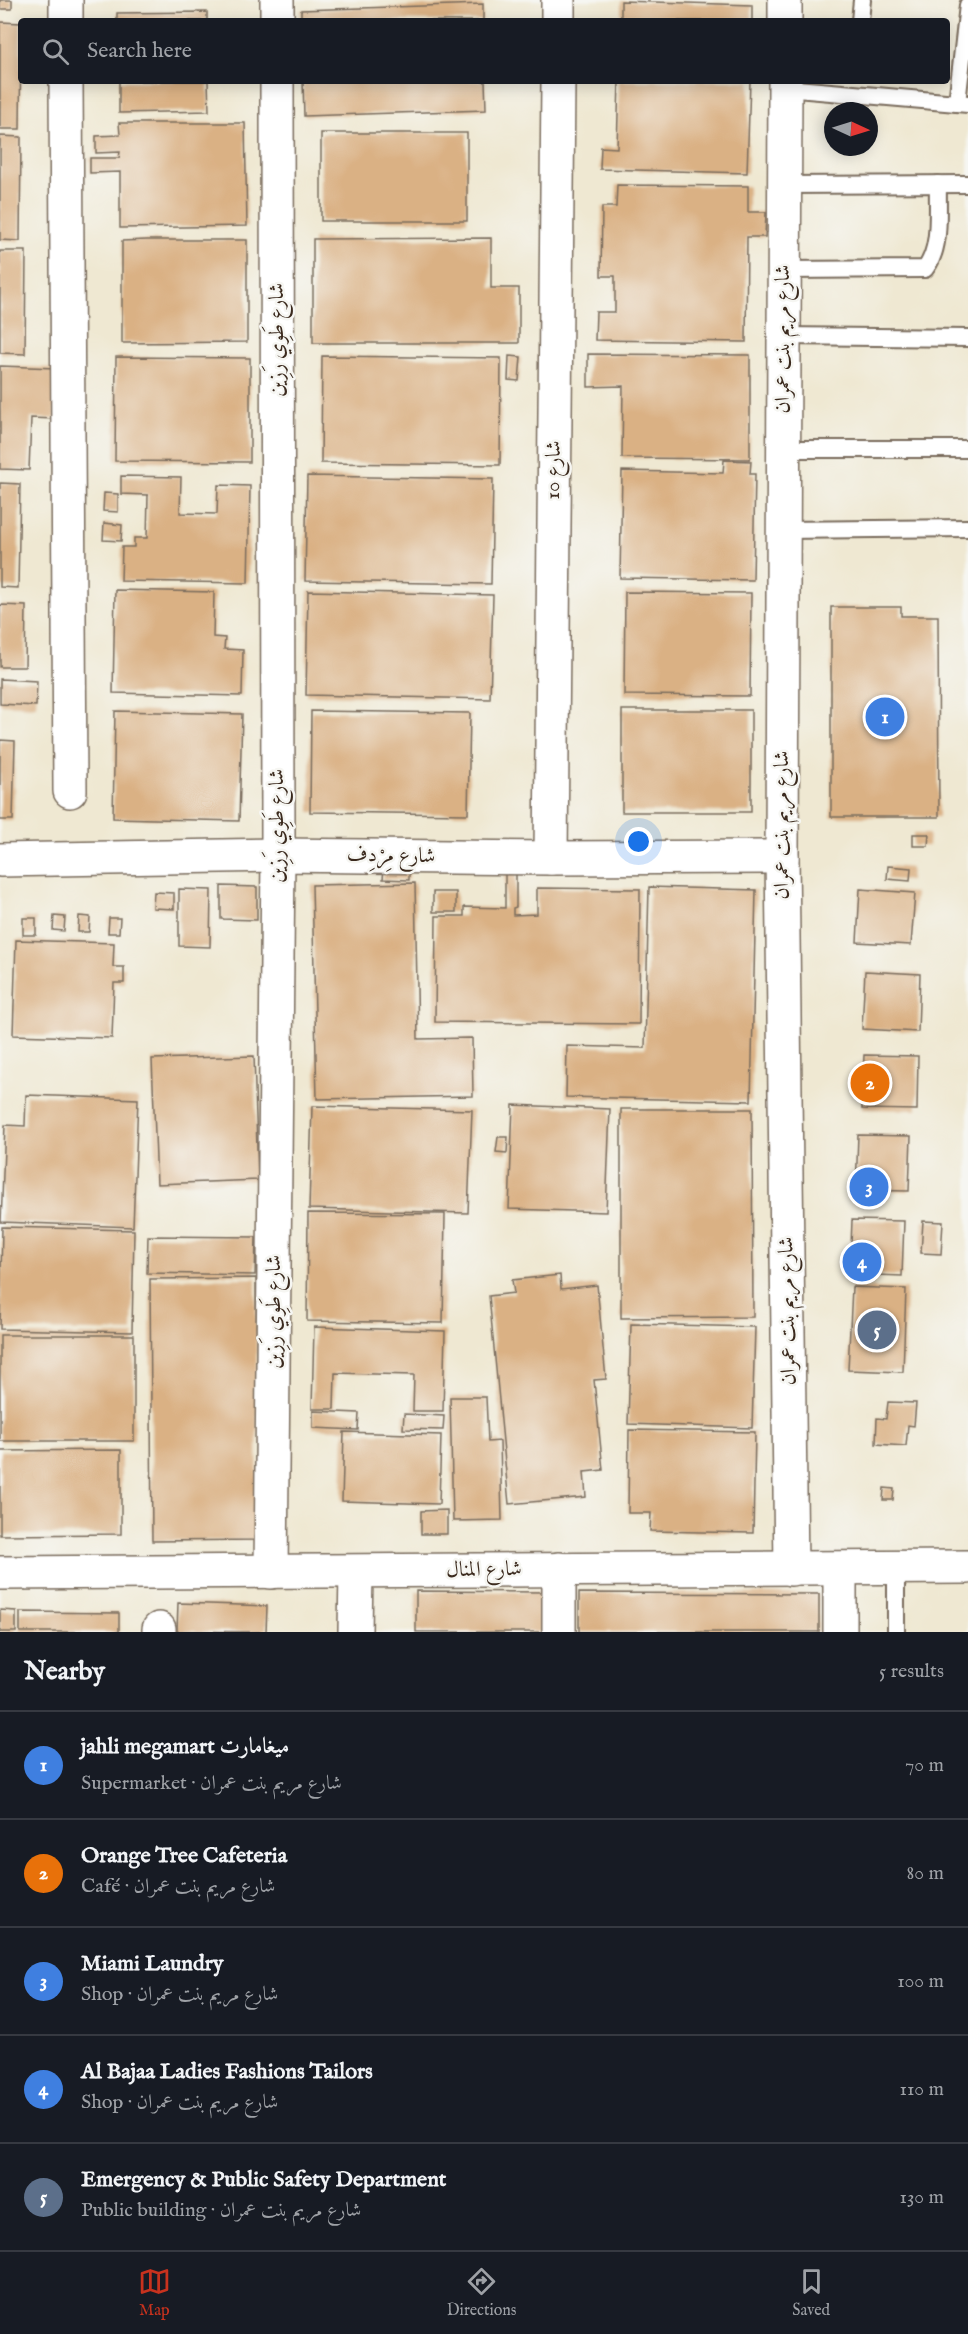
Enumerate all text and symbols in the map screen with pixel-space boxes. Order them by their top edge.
search box [18,18,950,84]
icon: search [39,35,72,68]
text: Search here [87,37,192,65]
north arrow [824,102,878,156]
street label: شارع مريم بنت عمران [770,265,800,413]
street label: شارع طَوِي رَزِين [261,283,294,397]
street label: شارع 10 [540,440,571,500]
pin: 1 [866,694,904,740]
street label: شارع مريم بنت عمران [769,751,799,899]
street label: شارع طَوِي رَزِين [261,769,294,883]
your location [624,827,653,856]
street label: شارع مِرْدِف [347,842,435,873]
pin: 2 [850,1060,890,1106]
pin: 3 [850,1164,888,1210]
street label: شارع مريم بنت عمران [773,1236,806,1386]
pin: 4 [842,1240,882,1284]
street label: شارع طَوِي رَزِين [258,1255,291,1369]
pin: 5 [858,1308,896,1352]
street label: شارع المنال [446,1556,522,1587]
text: Nearby [24,1655,105,1688]
text: 5 results [879,1659,944,1684]
text: jahli megamart ميغامارت [81,1733,289,1761]
text: 1 [40,1753,47,1778]
text: 70 m [905,1753,944,1778]
text: Supermarket · شارع مريم بنت عمران [81,1771,342,1796]
text: Orange Tree Cafeteria [81,1842,287,1870]
text: 2 [39,1861,48,1886]
text: 80 m [907,1861,944,1886]
text: Café · شارع مريم بنت عمران [81,1874,275,1899]
text: Miami Laundry [81,1950,224,1978]
text: 3 [40,1969,47,1994]
text: 100 m [897,1969,944,1994]
text: Shop · شارع مريم بنت عمران [81,1982,278,2007]
text: Al Bajaa Ladies Fashions Tailors [81,2058,373,2086]
text: 4 [39,2077,48,2102]
text: 110 m [900,2077,944,2102]
text: Shop · شارع مريم بنت عمران [81,2090,278,2115]
text: Emergency & Public Safety Department [81,2166,446,2194]
text: 5 [40,2185,47,2210]
text: 130 m [899,2185,944,2210]
text: Public building · شارع مريم بنت عمران [81,2198,361,2223]
tab: Map [138,2265,171,2321]
tab: Directions [447,2265,516,2321]
tab: Saved [792,2265,830,2321]

